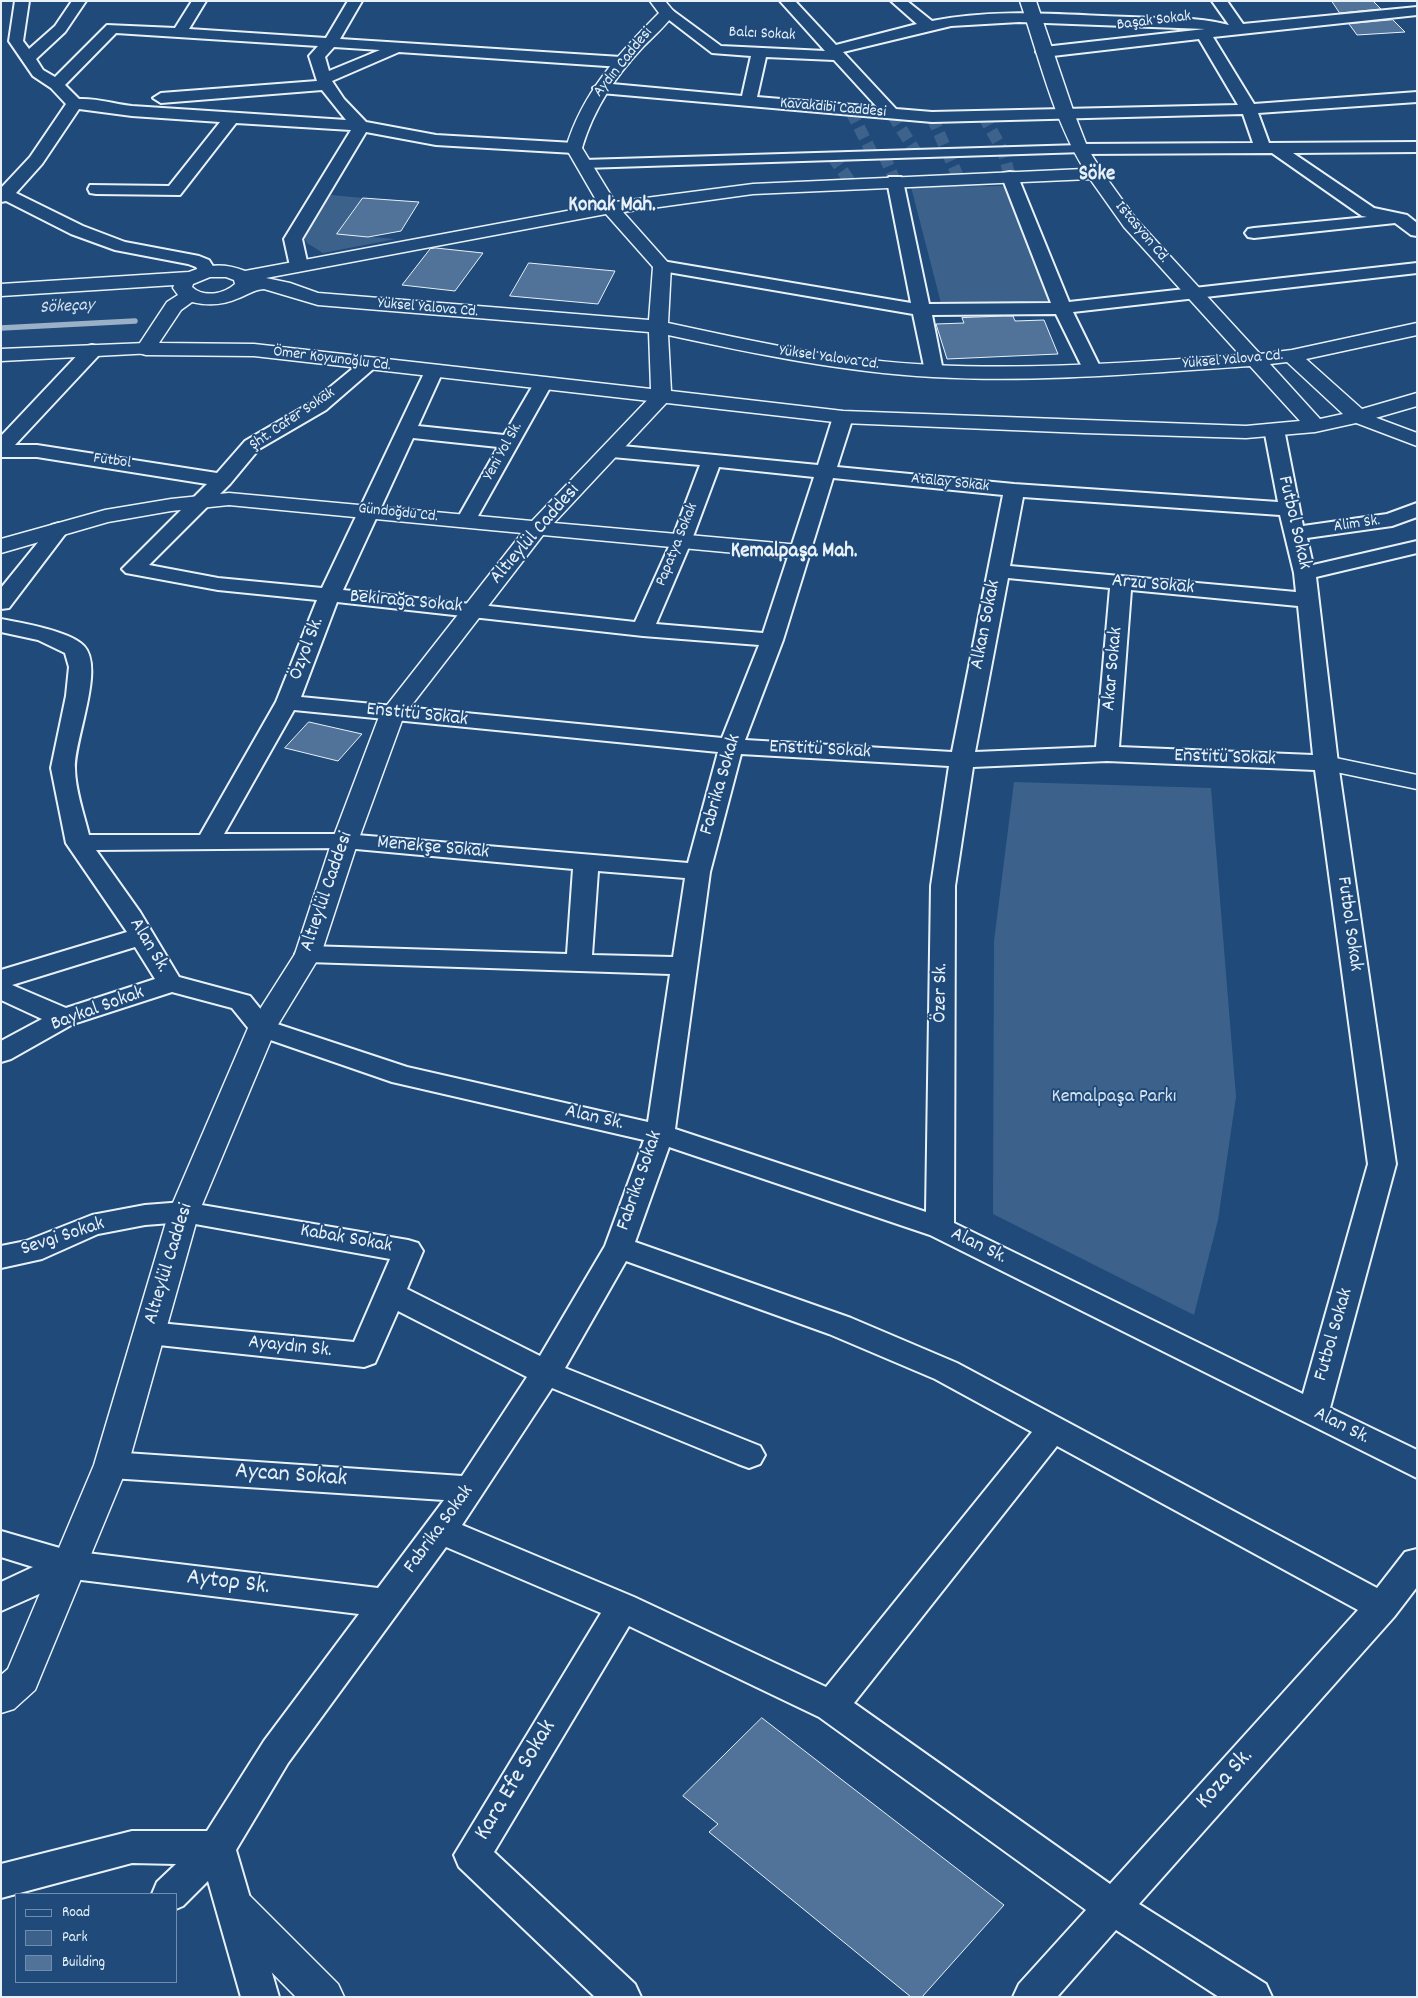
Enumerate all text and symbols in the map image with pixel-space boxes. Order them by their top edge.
street label: Başak Sokak [1116,8,1192,36]
street label: Aydın Caddesi [590,24,658,102]
street label: Balcı Sokak [728,24,796,46]
street label: Kavakdibi Caddesi [779,95,887,123]
district label: Söke [1079,163,1115,189]
district label: Konak Mah. [568,194,656,220]
street label: Istasyon Cd. [1110,198,1172,268]
street label: Yüksel Yalova Cd. [377,295,479,323]
water label: Sökeçay [39,296,95,320]
street label: Yüksel Yalova Cd. [778,342,880,376]
street label: Ömer Koyunoğlu Cd. [272,343,392,377]
street label: Yüksel Yalova Cd. [1182,347,1284,375]
street label: Şht. Cafer Sokak [247,384,339,456]
street label: Yeni Yol Sk. [480,420,528,484]
street label: Futbol [92,450,132,474]
street label: Atalay Sokak [910,470,990,498]
street label: Futbol Sokak [1271,474,1315,572]
street label: Altıeylül Caddesi [486,480,586,590]
street label: Gündoğdu Cd. [357,500,439,528]
street label: Papatya Sokak [653,501,703,589]
street label: Alim Sk. [1333,512,1381,538]
district label: Kemalpaşa Mah. [731,540,857,566]
street label: Arzu Sokak [1111,570,1195,602]
street label: Alkan Sokak [967,578,1007,672]
street label: Bekirağa Sokak [349,586,463,620]
street label: Özyol Sk. [285,614,331,684]
street label: Akar Sokak [1098,626,1130,712]
street label: Enstitü Sokak [365,699,469,733]
street label: Fabrika Sokak [696,732,748,838]
street label: Enstitü Sokak [769,736,871,766]
street label: Enstitü Sokak [1174,745,1276,773]
street label: Altıeylül Caddesi [296,829,360,955]
street label: Menekşe Sokak [376,832,490,866]
street label: Futbol Sokak [1329,875,1367,973]
street label: Alan Sk. [122,914,174,978]
street label: Özer Sk. [929,963,955,1023]
street label: Baykal Sokak [48,982,148,1038]
park label: Kemalpaşa Parkı [1052,1086,1176,1110]
street label: Alan Sk. [562,1101,626,1137]
street label: Fabrika Sokak [613,1128,669,1234]
street label: Altıeylül Caddesi [140,1201,200,1327]
street label: Sevgi Sokak [18,1213,108,1263]
street label: Kabak Sokak [298,1220,394,1260]
street label: Alan Sk. [946,1223,1010,1271]
street label: Futbol Sokak [1310,1286,1360,1384]
street label: Ayaydın Sk. [247,1332,333,1364]
street label: Alan Sk. [1309,1403,1373,1451]
street label: Aycan Sokak [234,1459,348,1495]
street label: Fabrika Sokak [400,1481,480,1579]
street label: Aytop Sk. [185,1565,271,1603]
street label: Kara Efe Sokak [470,1715,564,1847]
street label: Koza Sk. [1191,1744,1261,1816]
legend [15,1893,178,1983]
text: Road [62,1902,90,1924]
text: Park [62,1927,88,1949]
text: Building [62,1952,105,1974]

